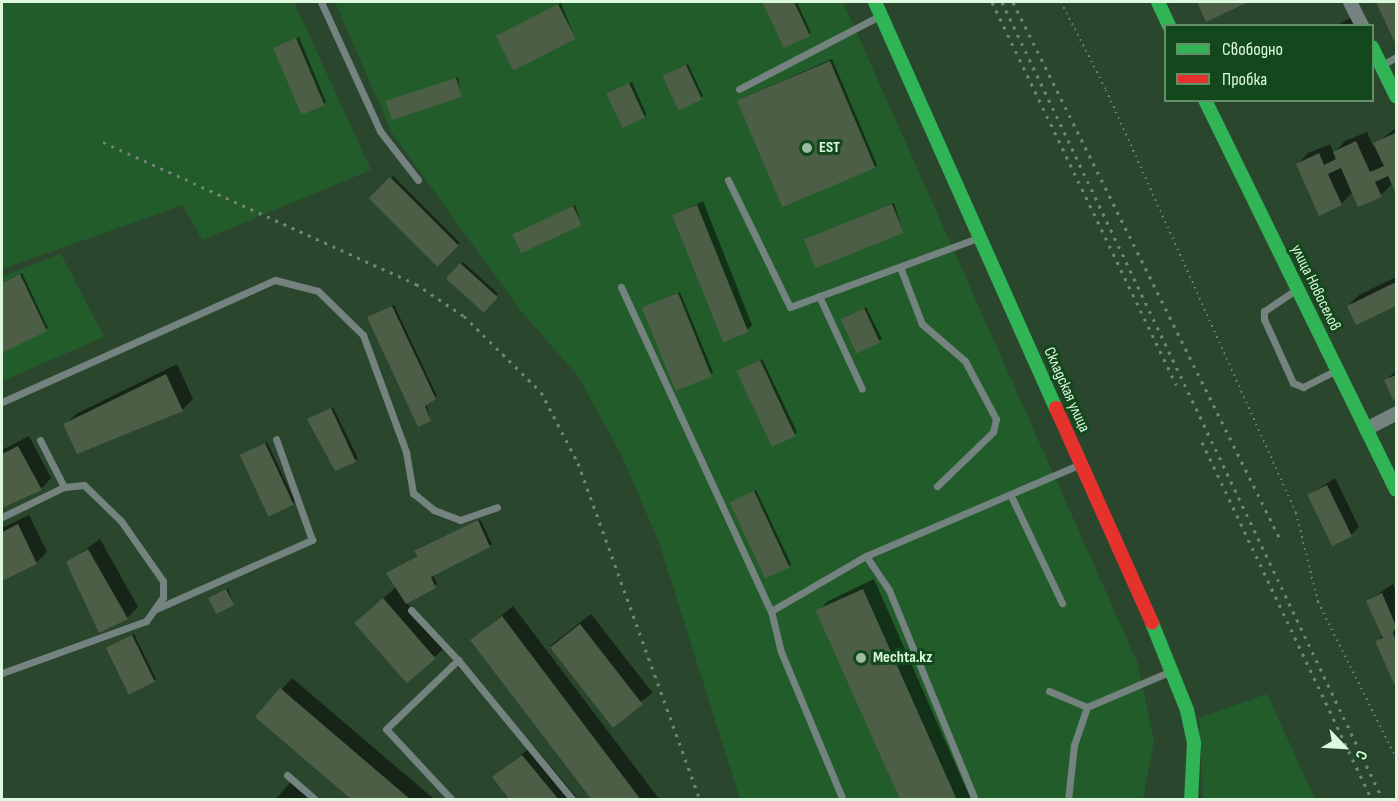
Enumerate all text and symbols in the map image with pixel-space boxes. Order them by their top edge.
legend [1164,24,1374,102]
text: Свободно [1222,39,1283,60]
text: Пробка [1222,69,1267,90]
place label: EST [819,138,840,158]
marker: EST [800,141,814,155]
street label: улица Новоселов [1286,242,1344,334]
street label: Складская улица [1039,344,1093,436]
place label: Mechta.kz [873,648,932,668]
marker: Mechta.kz [854,651,868,665]
north arrow [1314,717,1374,777]
text: С [1350,747,1371,763]

